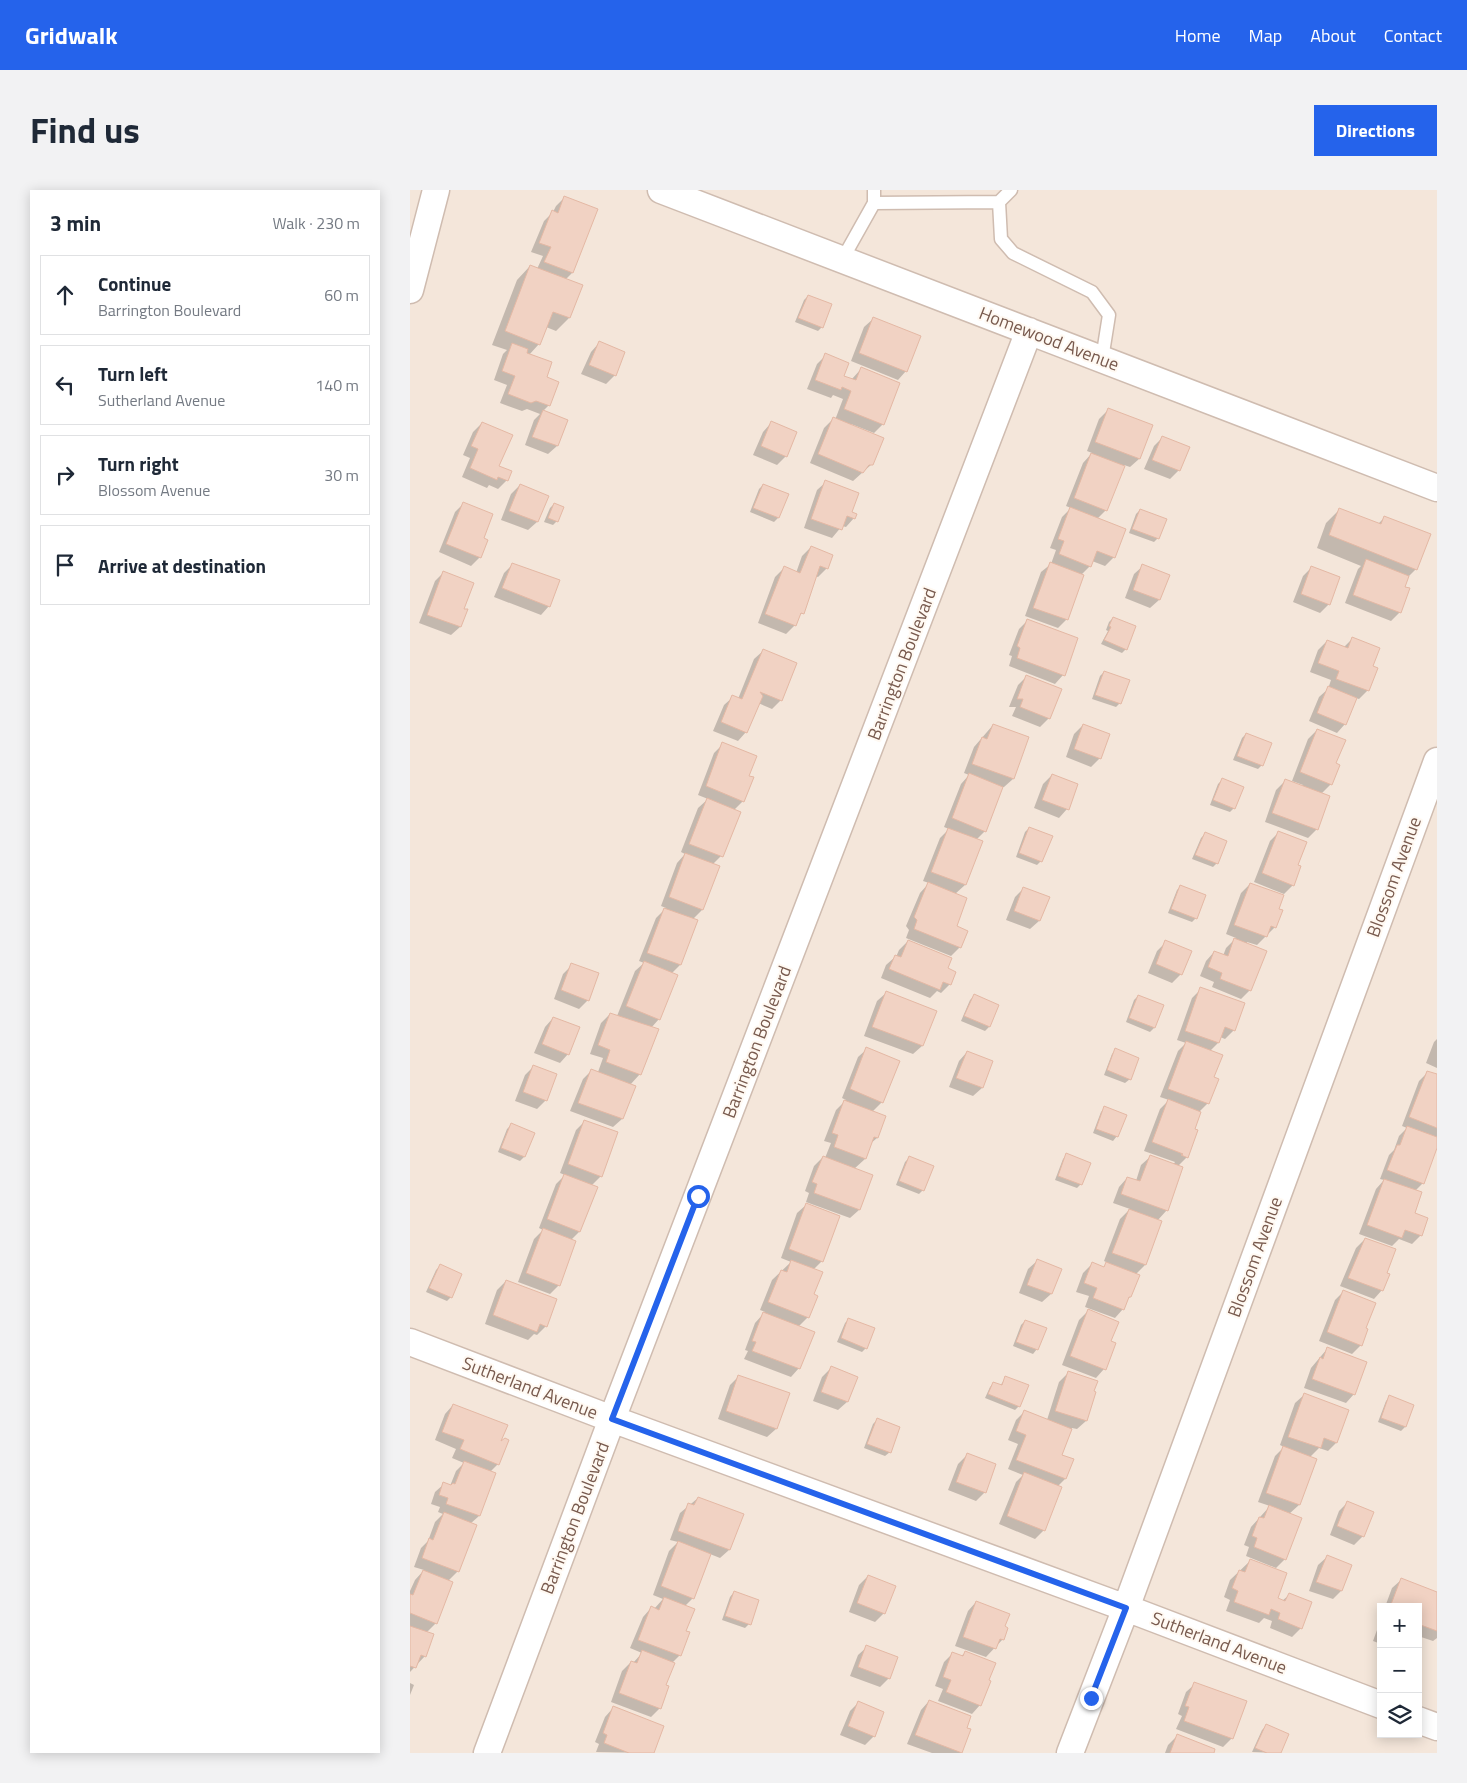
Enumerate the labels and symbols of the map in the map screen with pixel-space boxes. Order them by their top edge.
street label: Homewood Avenue [975,299,1123,378]
street label: Barrington Boulevard [860,584,943,744]
street label: Blossom Avenue [1359,813,1428,941]
street label: Barrington Boulevard [715,962,798,1122]
route start [687,1185,710,1208]
street label: Blossom Avenue [1220,1193,1289,1321]
street label: Sutherland Avenue [458,1349,602,1426]
street label: Barrington Boulevard [533,1438,616,1598]
street label: Sutherland Avenue [1147,1604,1291,1681]
route end [1080,1687,1103,1710]

